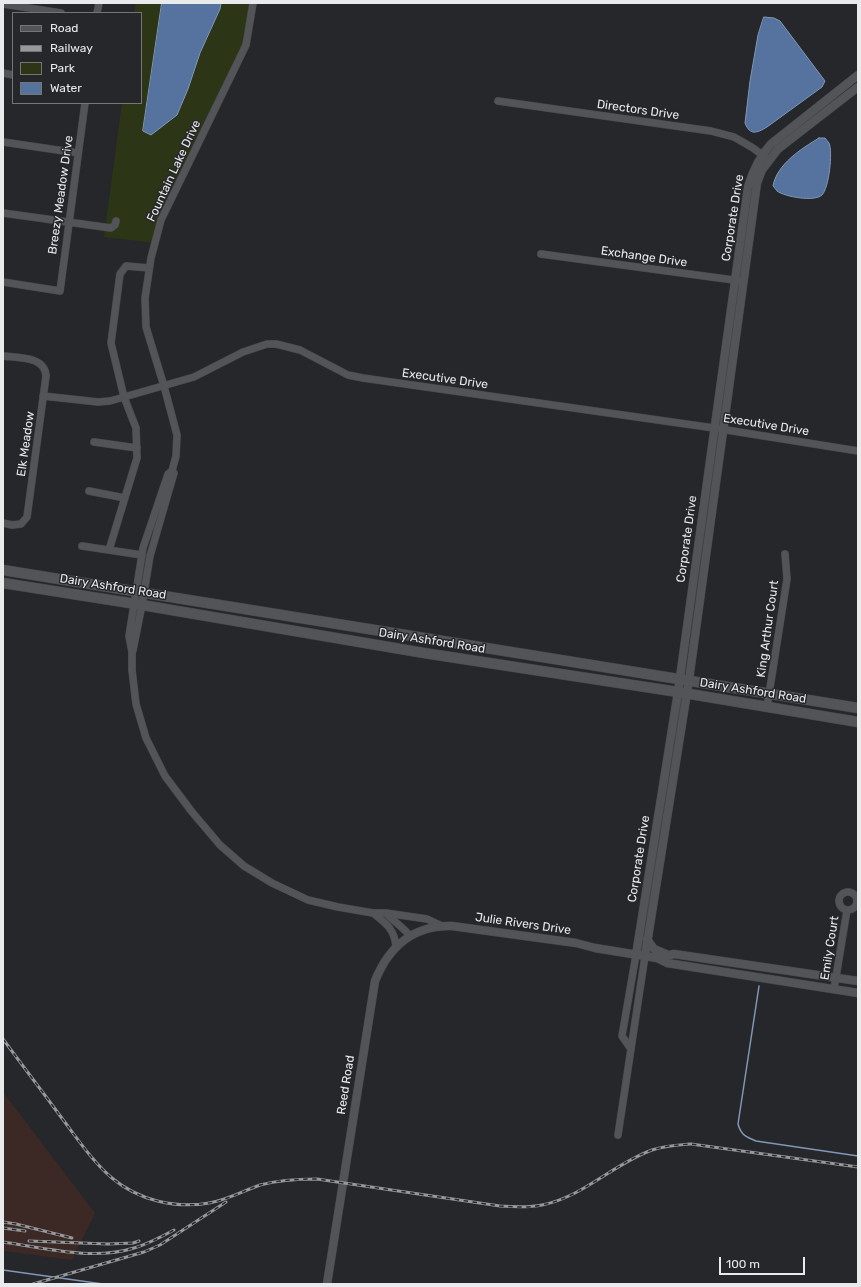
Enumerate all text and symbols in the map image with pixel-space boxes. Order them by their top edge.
legend [12,12,142,104]
text: Road [50,21,78,35]
text: Railway [50,41,93,55]
text: Park [50,61,75,75]
text: Water [50,81,82,95]
street label: Directors Drive [596,97,680,123]
street label: Fountain Lake Drive [144,118,204,224]
street label: Breezy Meadow Drive [46,135,76,255]
street label: Corporate Drive [719,174,747,262]
street label: Exchange Drive [600,244,688,270]
street label: Executive Drive [401,366,489,392]
street label: Elk Meadow [14,410,38,478]
street label: Executive Drive [722,411,810,439]
street label: Corporate Drive [674,495,700,583]
street label: Dairy Ashford Road [59,571,167,603]
street label: King Arthur Court [754,579,782,679]
street label: Dairy Ashford Road [378,625,486,657]
street label: Dairy Ashford Road [699,675,807,707]
street label: Corporate Drive [625,815,653,903]
street label: Julie Rivers Drive [474,910,572,938]
street label: Emily Court [818,915,842,981]
street label: Reed Road [334,1054,358,1116]
scale bar [721,1249,807,1275]
text: 100 m [726,1257,760,1271]

